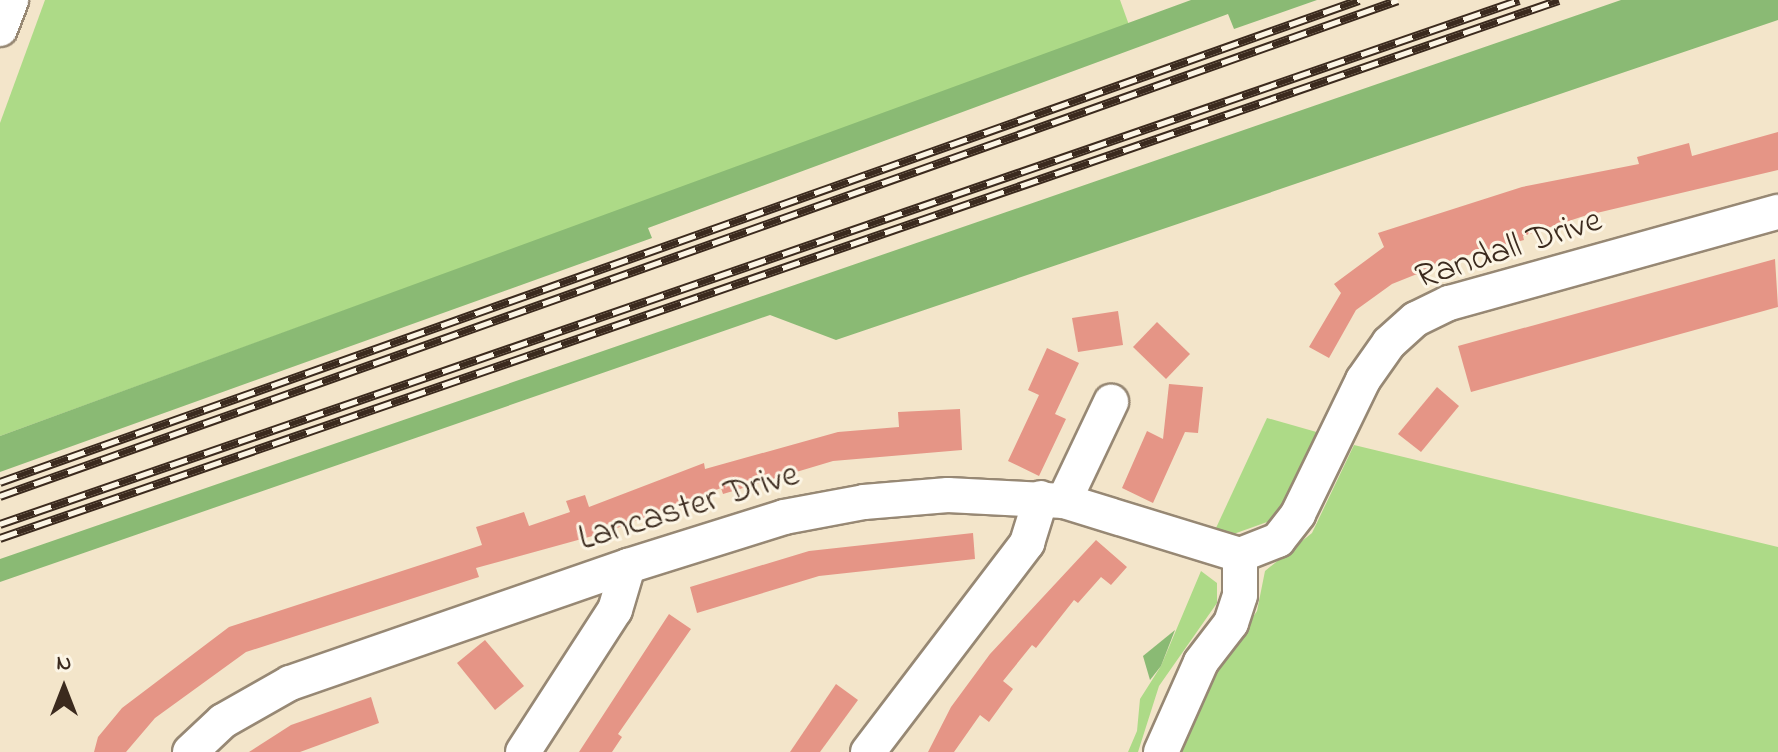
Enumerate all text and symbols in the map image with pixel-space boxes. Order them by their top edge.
street label: Randall Drive [1411,200,1607,300]
street label: Lancaster Drive [574,454,804,562]
north arrow [24,648,104,728]
text: N [57,648,71,680]

